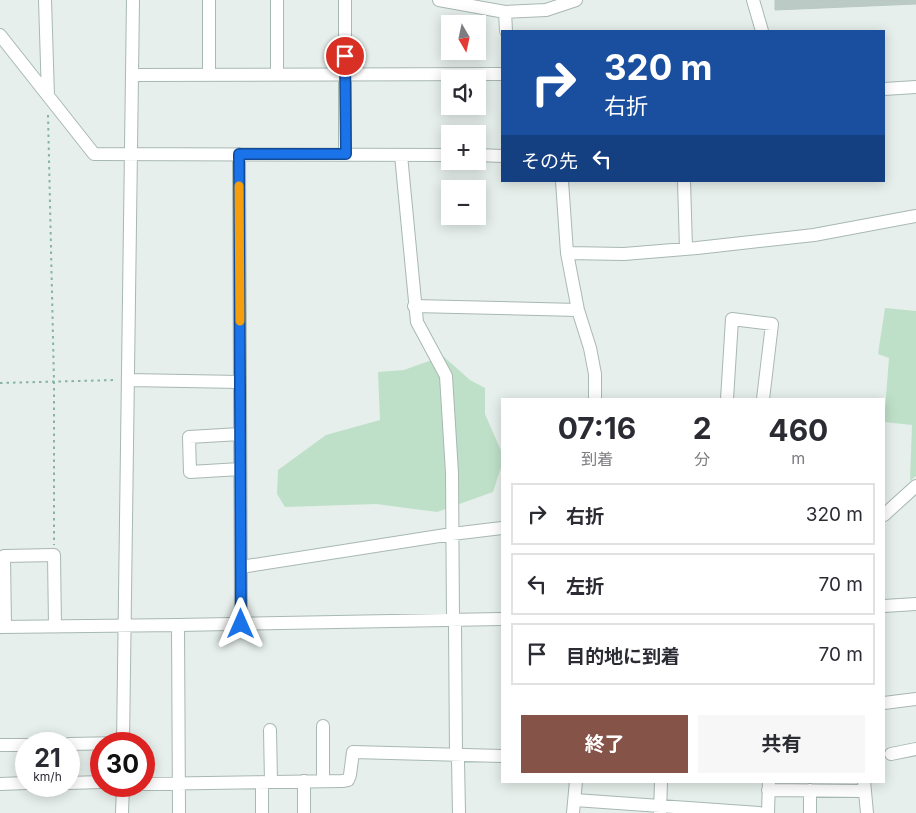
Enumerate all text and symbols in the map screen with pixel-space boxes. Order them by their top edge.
north arrow [441,15,486,60]
map controls [441,15,486,225]
pin [324,35,366,77]
icon: arrive [331,42,359,70]
text: 320 m [604,46,712,88]
icon: right [521,50,586,115]
button: sound [441,70,486,115]
text: 右折 [604,93,648,119]
button: + [441,125,486,170]
icon: left [588,145,616,173]
text: その先 [521,150,578,173]
button: − [441,180,486,225]
text: 07:16 [558,410,636,446]
text: 2 [693,410,712,446]
text: 460 [768,412,828,448]
text: m [791,448,805,468]
text: 到着 [581,449,613,469]
text: 分 [694,449,710,469]
icon: right [523,500,551,528]
text: 320 m [806,503,863,526]
text: 右折 [566,505,604,528]
icon: left [523,570,551,598]
text: 70 m [819,573,863,596]
text: 左折 [566,575,604,598]
position arrow [214,597,266,649]
icon: arrive [523,640,551,668]
text: 70 m [819,643,863,666]
text: 目的地に到着 [566,645,680,668]
button: 終了 [521,715,688,773]
button: 共有 [698,715,865,773]
speed limit sign: 30 [90,732,155,797]
text: 21 [34,743,61,773]
text: km/h [33,769,62,784]

